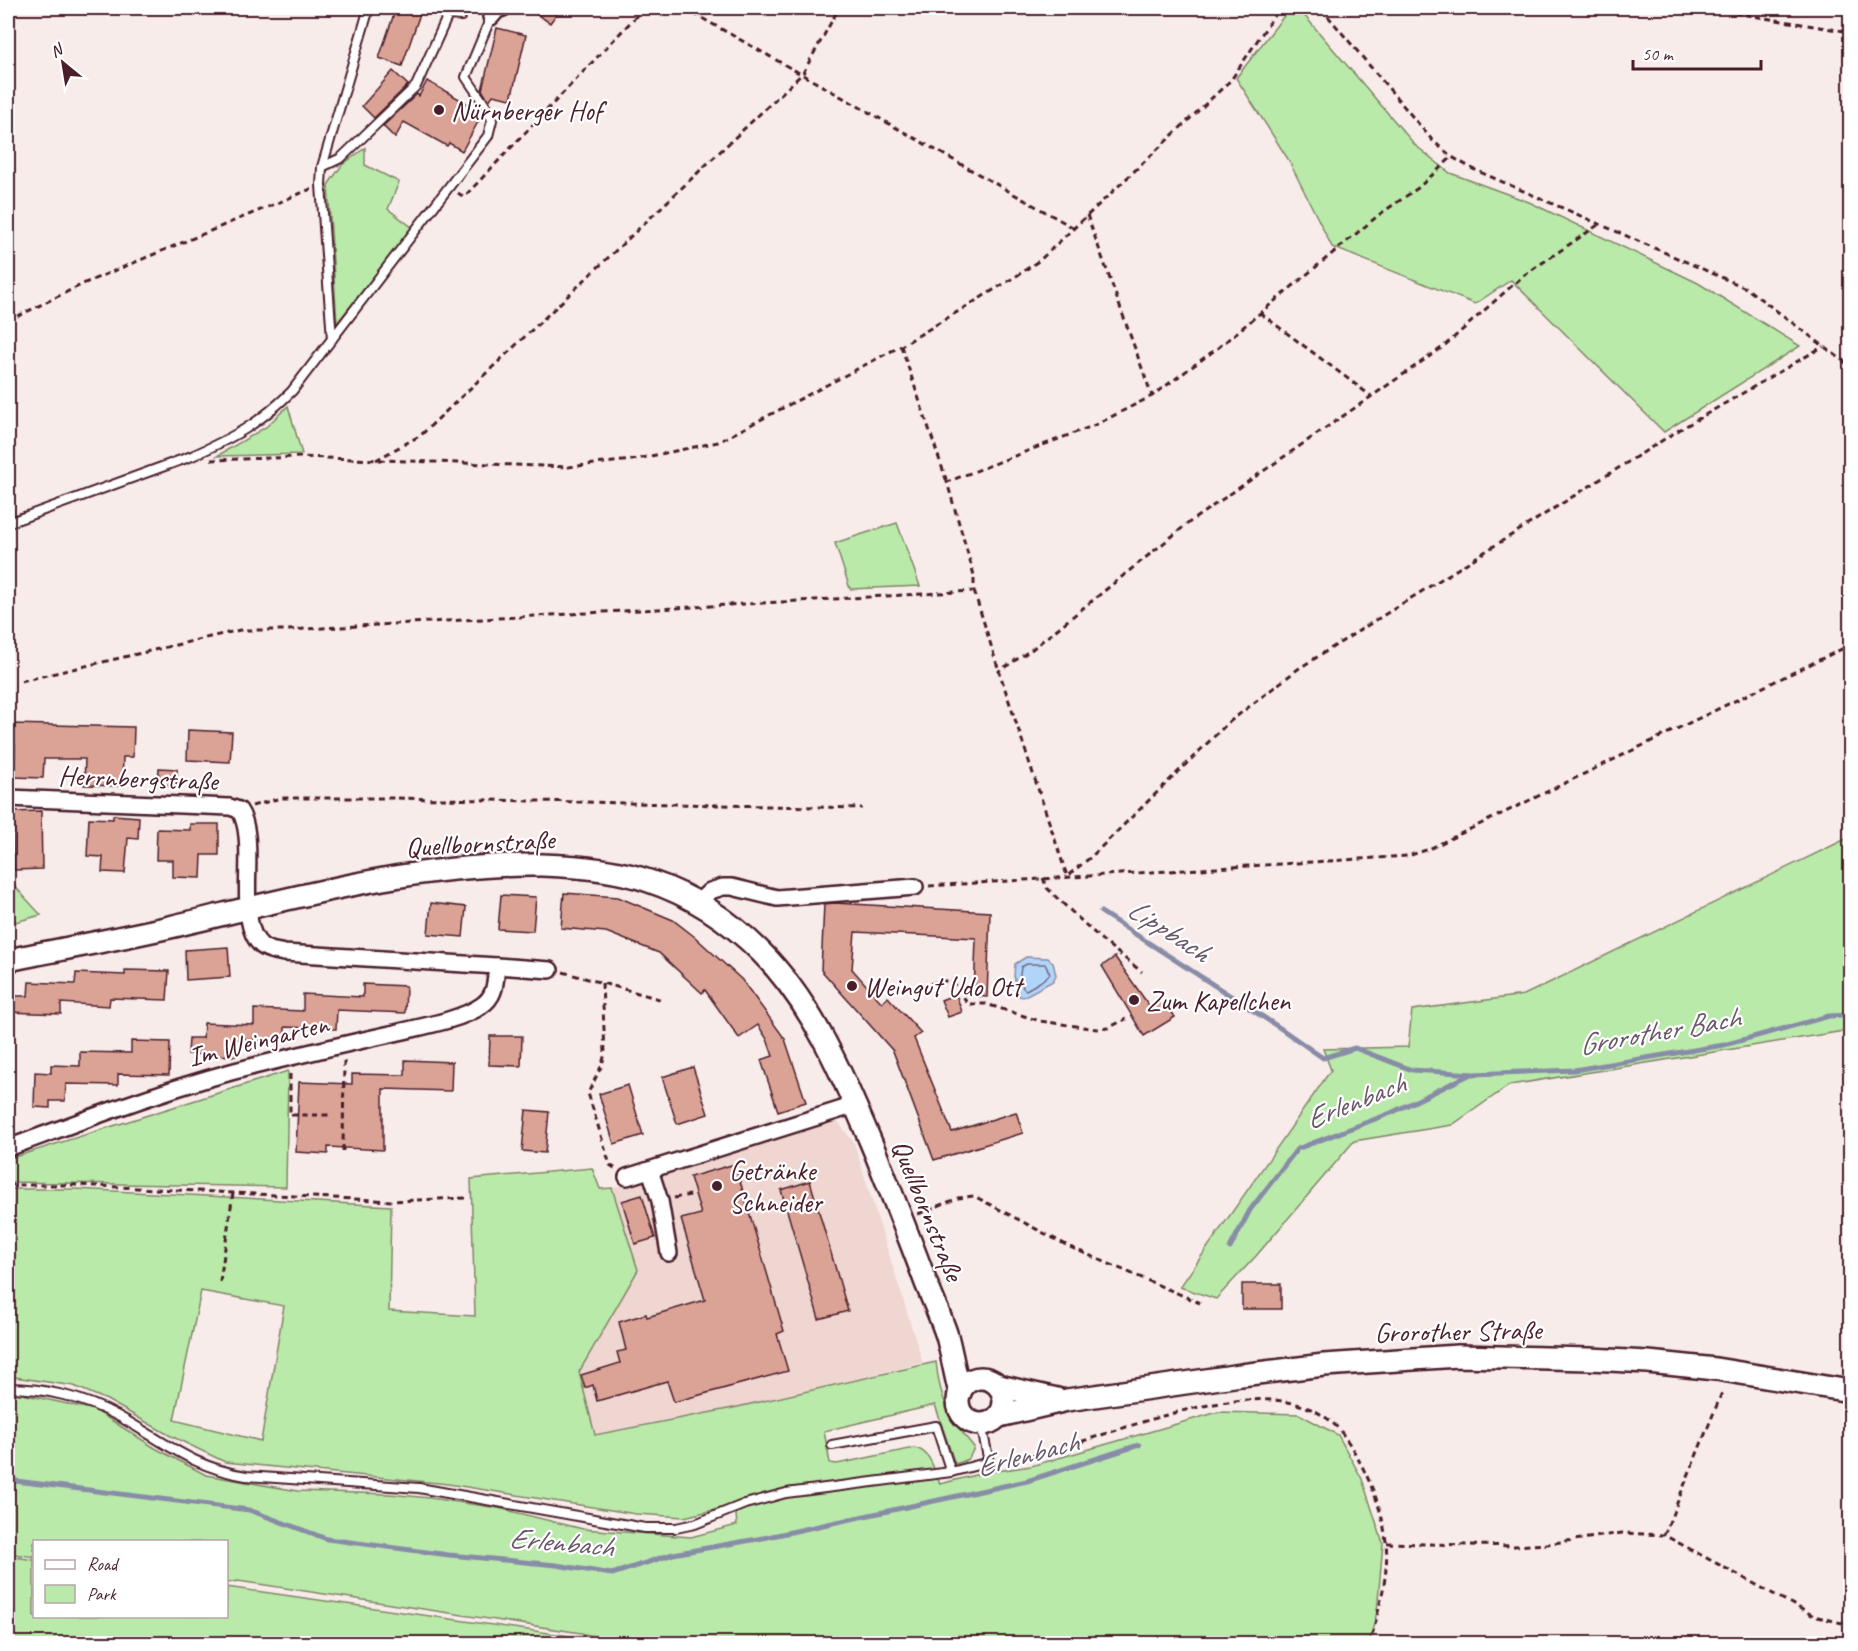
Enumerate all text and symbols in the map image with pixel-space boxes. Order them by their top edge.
north arrow [33,33,93,93]
scale bar [1633,33,1760,71]
text: N [47,38,68,62]
text: 50 m [1642,43,1675,65]
place label: Nürnberger Hof [451,93,608,128]
marker: Nürnberger Hof [432,103,446,117]
street label: Herrnbergstraße [58,758,220,798]
street label: Quellbornstraße [405,822,557,864]
water label: Lippbach [1121,889,1219,972]
place label: Weingut Udo Ott [864,969,1025,1004]
marker: Weingut Udo Ott [845,979,859,993]
place label: Zum Kapellchen [1146,983,1292,1018]
marker: Zum Kapellchen [1127,993,1141,1007]
water label: Grorother Bach [1576,998,1745,1064]
street label: Im Weingarten [184,1005,333,1074]
water label: Erlenbach [1300,1063,1413,1138]
street label: Quellbornstraße [884,1134,973,1287]
place label: Getränke Schneider [729,1153,824,1220]
marker: Getränke Schneider [710,1179,724,1193]
street label: Grorother Straße [1374,1312,1544,1350]
water label: Erlenbach [972,1422,1085,1486]
water label: Erlenbach [507,1519,617,1566]
legend [33,1540,228,1618]
text: Road [87,1553,120,1575]
text: Park [87,1583,117,1605]

